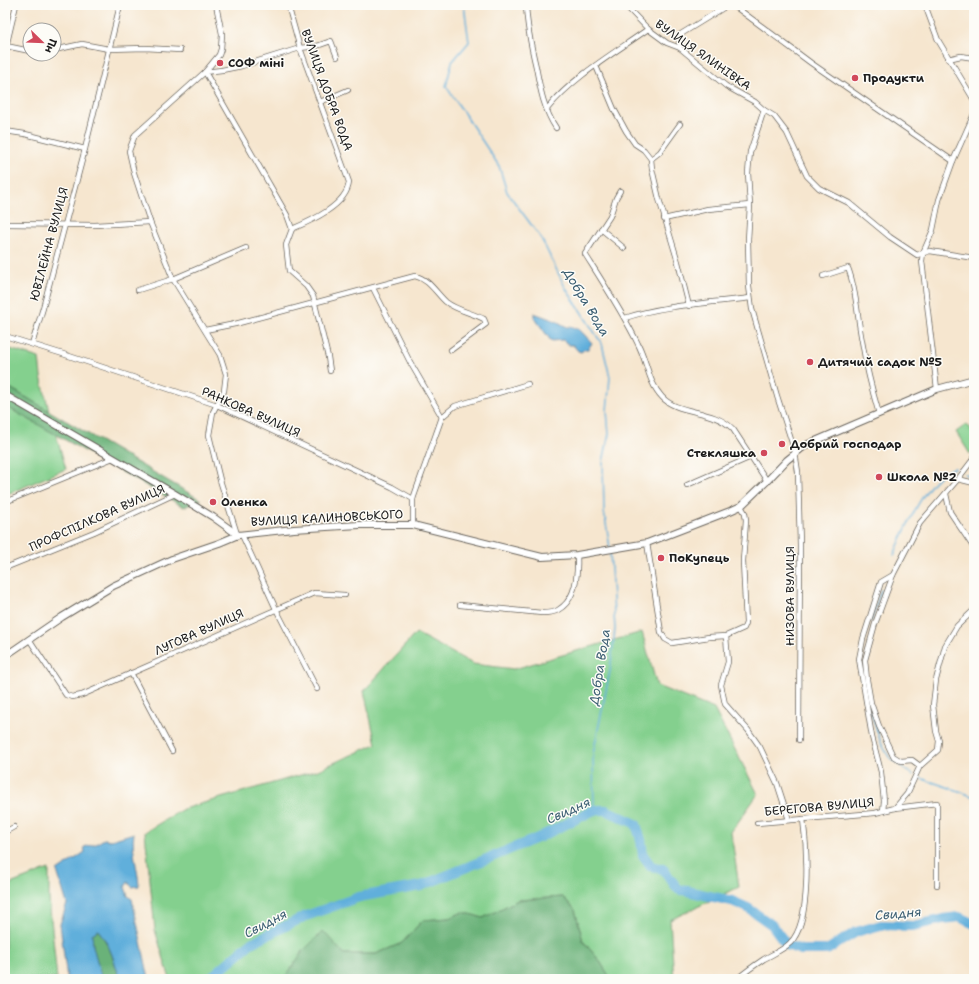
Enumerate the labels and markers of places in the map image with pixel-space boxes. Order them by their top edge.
place label: СОФ міні [228,55,284,71]
marker: СОФ міні [215,58,225,68]
place label: Продукти [863,70,925,86]
marker: Продукти [850,73,860,83]
place label: Дитячий садок №5 [818,354,942,370]
marker: Дитячий садок №5 [805,357,815,367]
place label: Добрий господар [790,436,901,452]
marker: Добрий господар [777,439,787,449]
place label: Стекляшка [687,445,757,461]
marker: Стекляшка [759,448,769,458]
place label: Школа №2 [887,469,957,485]
marker: Школа №2 [874,472,884,482]
place label: Оленка [221,494,268,510]
marker: Оленка [208,497,218,507]
place label: ПоКупець [669,550,730,566]
marker: ПоКупець [656,553,666,563]

